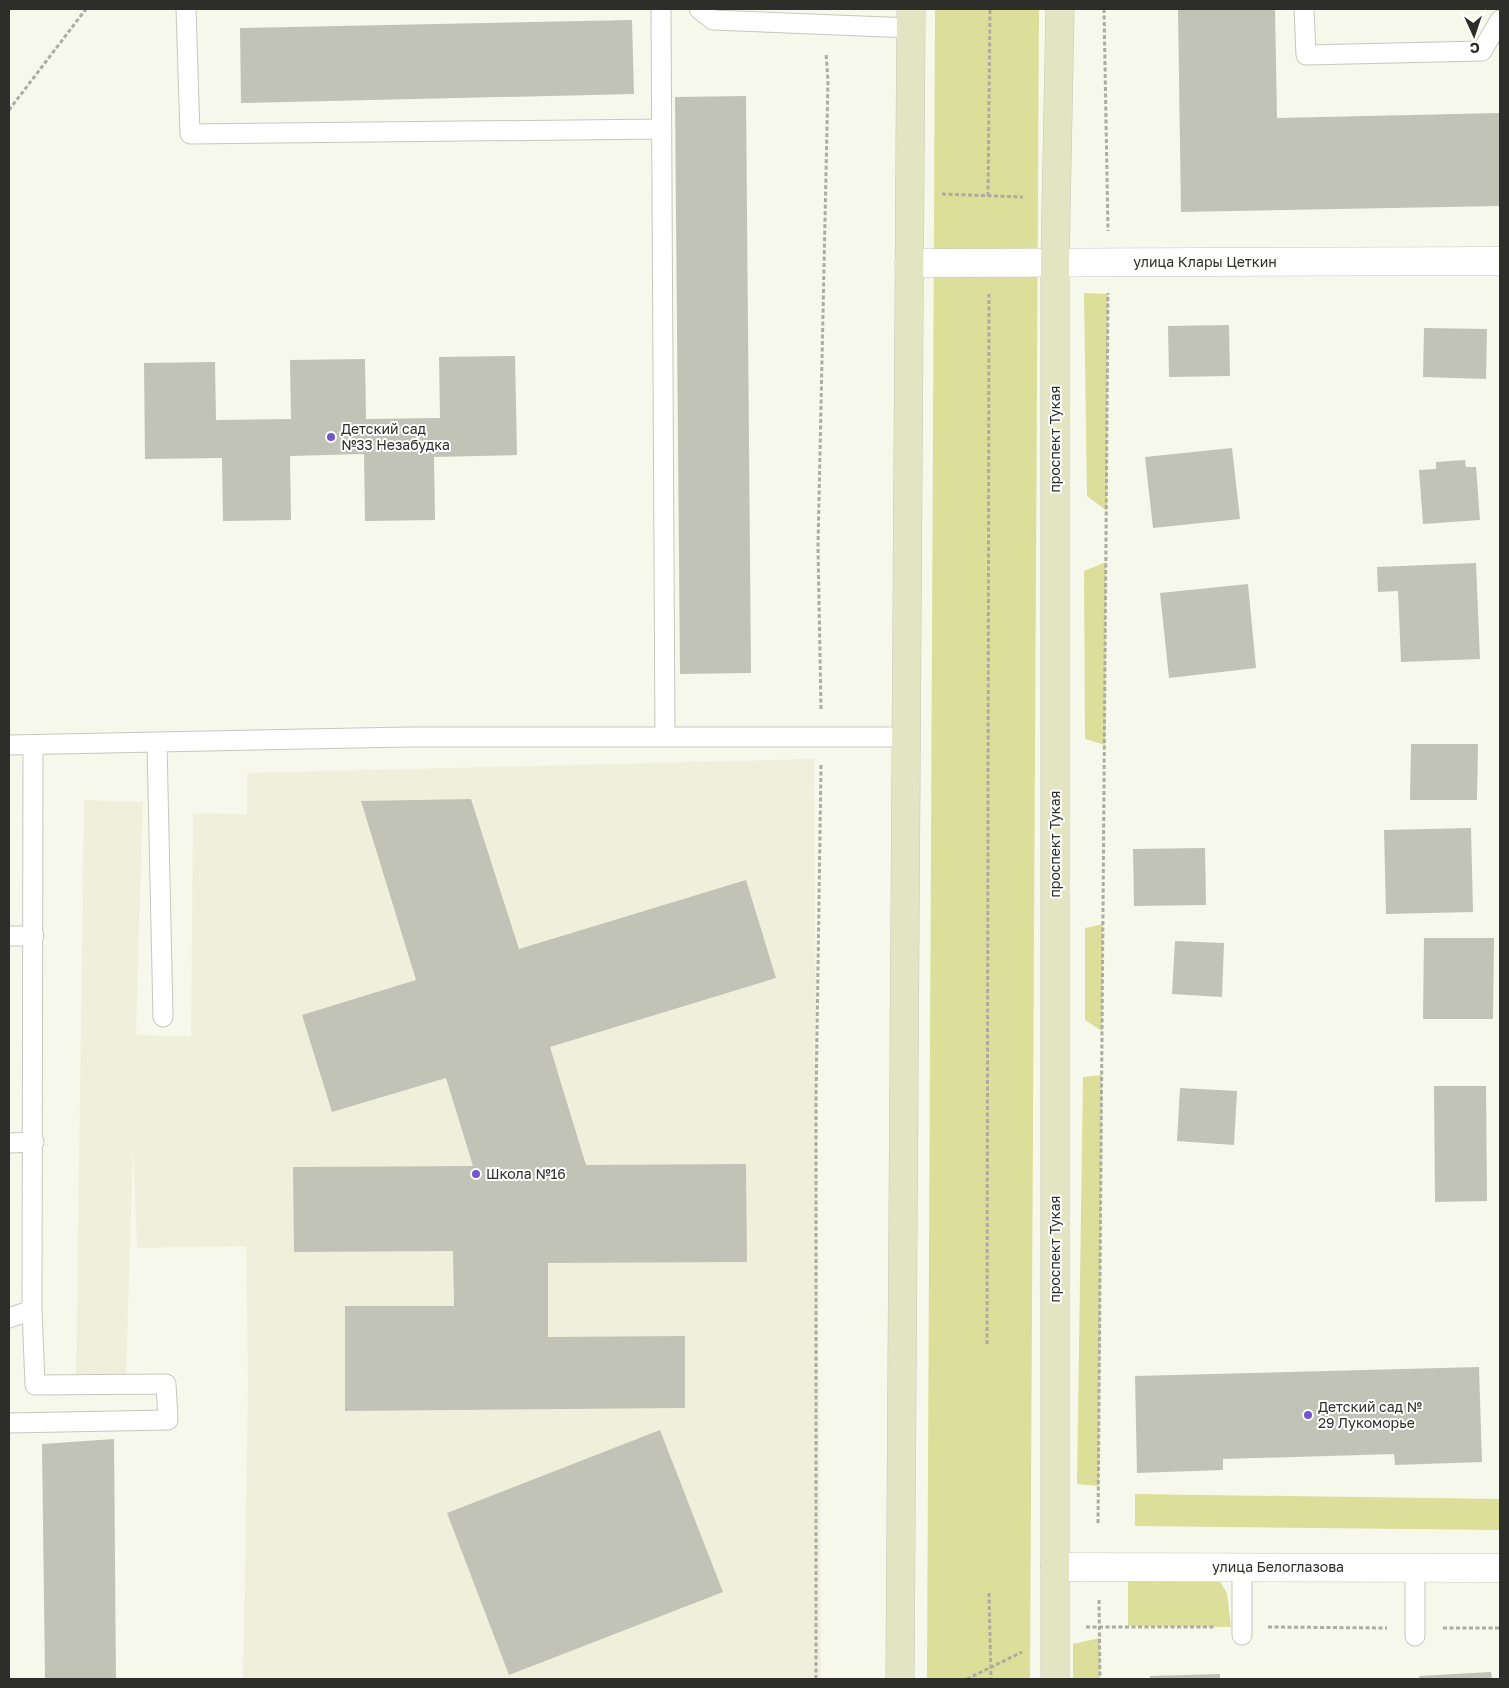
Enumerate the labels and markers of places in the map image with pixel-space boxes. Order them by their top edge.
place label: Детский сад №33 Незабудка [341,420,450,453]
marker: Детский сад №33 Незабудка [325,431,337,443]
place label: Школа №16 [486,1165,566,1182]
marker: Школа №16 [470,1168,482,1180]
place label: Детский сад № 29 Лукоморье [1318,1398,1423,1431]
marker: Детский сад № 29 Лукоморье [1302,1409,1314,1421]

